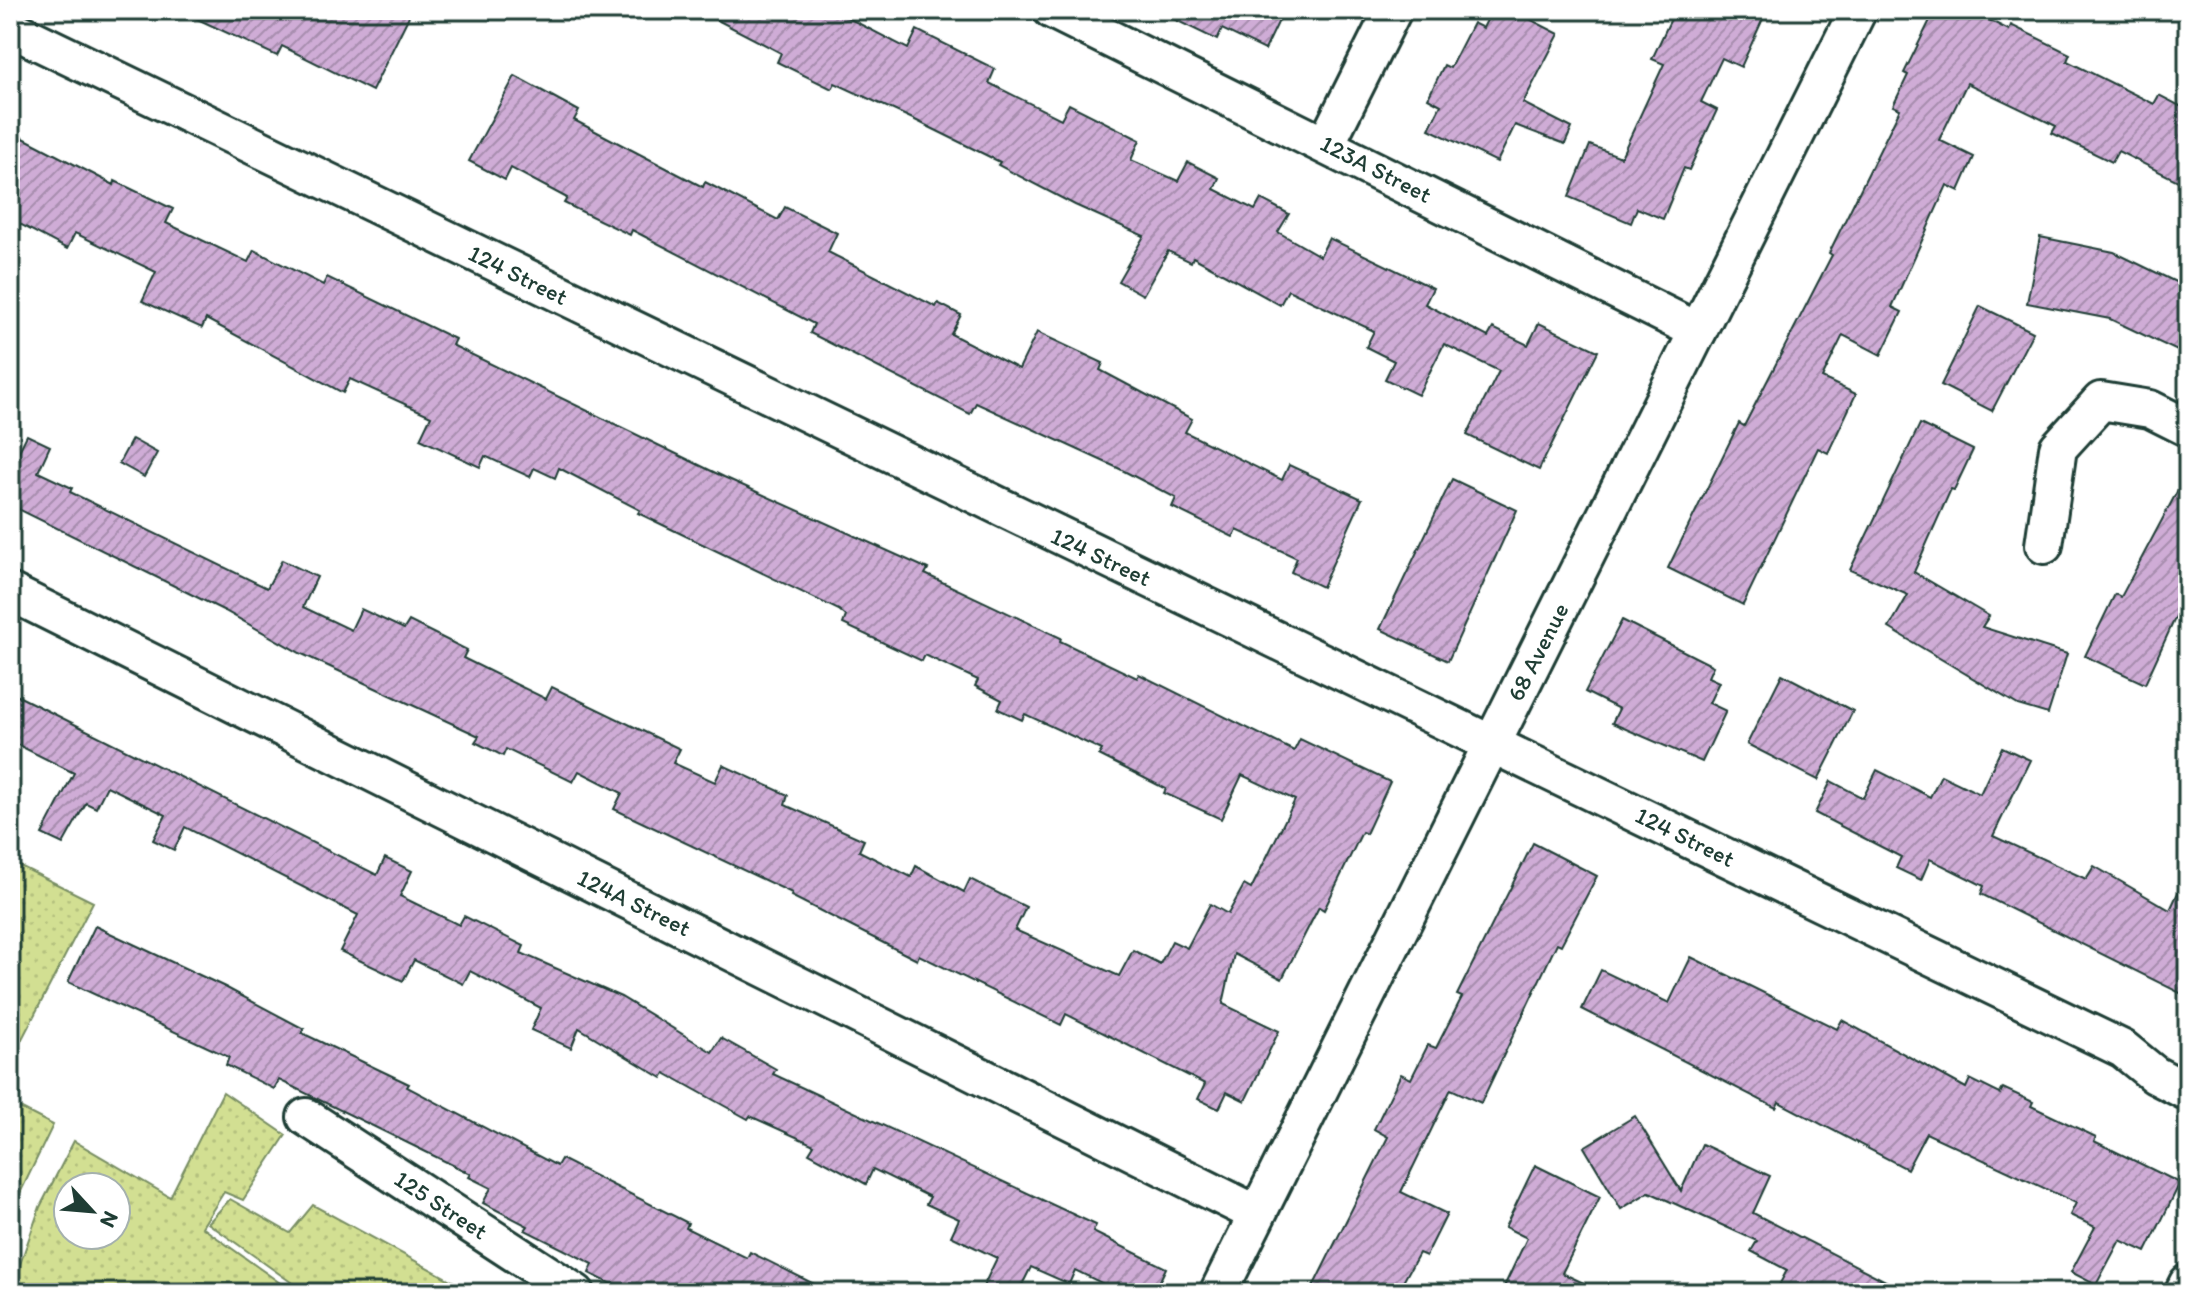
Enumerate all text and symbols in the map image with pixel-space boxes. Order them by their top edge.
street label: 123A Street [1316,128,1437,209]
street label: 124 Street [464,238,573,311]
street label: 124 Street [1047,521,1156,592]
street label: 68 Avenue [1501,598,1575,706]
street label: 124 Street [1631,800,1740,873]
street label: 124A Street [573,863,696,942]
street label: 125 Street [389,1164,493,1245]
north arrow [52,1171,132,1251]
text: N [94,1207,125,1232]

